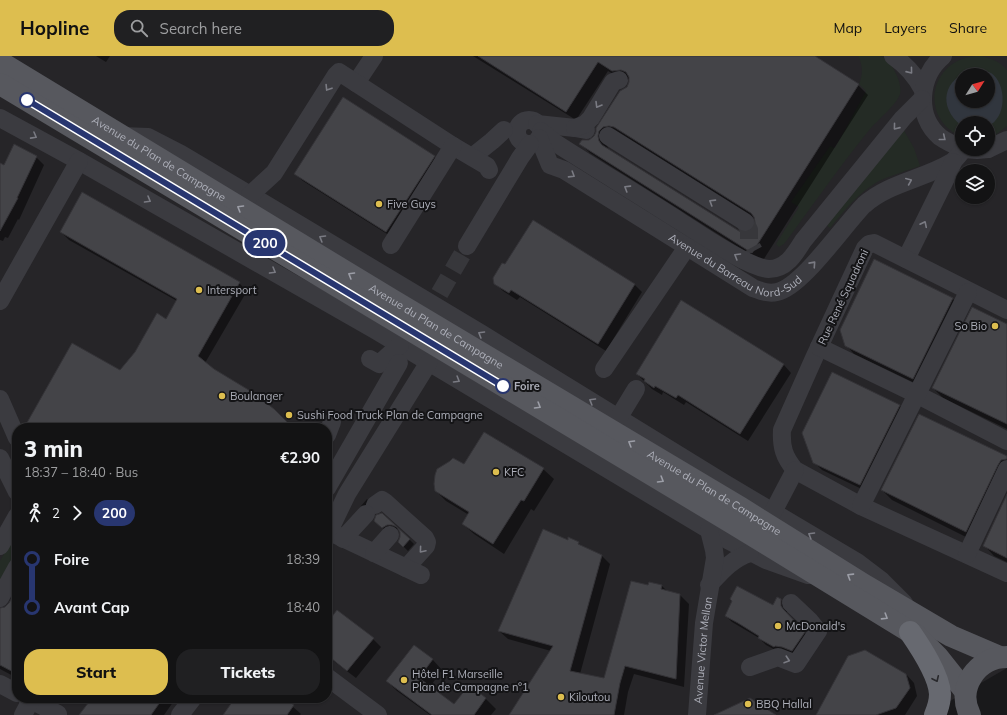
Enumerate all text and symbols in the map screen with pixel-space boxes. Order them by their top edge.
search box [114,10,394,46]
text: Hopline [20,16,90,40]
icon: search [128,17,150,39]
text: Search here [160,19,242,38]
text: Map [833,19,862,37]
text: Layers [884,19,927,37]
text: Share [949,19,987,37]
one-way arrow [905,67,912,74]
north arrow [955,68,995,108]
map controls [955,68,995,204]
one-way arrow [326,83,333,90]
unlabelled marker [19,92,35,108]
one-way arrow [596,101,603,108]
street label: Avenue du Plan de Campagne [89,113,229,205]
button: locate [955,116,995,156]
one-way arrow [893,122,900,130]
one-way arrow [30,132,37,139]
one-way arrow [938,133,945,140]
button: layers [955,164,995,204]
one-way arrow [568,170,575,178]
one-way arrow [905,178,913,186]
one-way arrow [624,186,631,193]
one-way arrow [143,195,151,203]
place label: Five Guys [387,197,436,211]
marker: Five Guys [374,199,384,209]
one-way arrow [709,199,716,206]
one-way arrow [237,206,244,213]
one-way arrow [919,220,927,228]
line badge: 200 [242,230,288,256]
street label: Avenue du Barreau Nord-Sud [666,230,805,300]
text: 200 [252,234,278,252]
one-way arrow [319,236,326,243]
street label: Rue René Squadroni [815,247,871,347]
one-way arrow [734,254,741,261]
one-way arrow [808,261,815,269]
one-way arrow [269,267,276,274]
one-way arrow [348,273,355,280]
street label: Avenue du Plan de Campagne [366,281,506,372]
place label: Intersport [207,283,257,297]
marker: Intersport [194,285,204,295]
place label: So Bio [955,319,987,333]
marker: So Bio [990,321,1000,331]
one-way arrow [478,331,485,338]
one-way arrow [453,375,460,382]
marker: Foire [495,378,511,394]
place label: Foire [514,379,540,393]
place label: Boulanger [230,389,282,403]
marker: Boulanger [217,391,227,401]
one-way arrow [589,399,596,406]
one-way arrow [534,402,541,409]
place label: Sushi Food Truck Plan de Campagne [297,408,483,422]
marker: Sushi Food Truck Plan de Campagne [284,410,294,420]
text: 3 min [24,435,83,463]
one-way arrow [628,440,635,447]
street label: Avenue du Plan de Campagne [645,447,784,538]
text: €2.90 [280,448,320,467]
text: 18:37 – 18:40 · Bus [24,464,138,480]
place label: KFC [504,465,525,479]
marker: KFC [491,467,501,477]
one-way arrow [657,476,664,483]
icon: walk [24,502,46,524]
icon: forward [66,502,88,524]
text: 200 [102,504,127,522]
text: 2 [52,505,60,521]
one-way arrow [808,532,815,539]
one-way arrow [420,545,427,553]
text: Foire [54,550,89,569]
text: 18:39 [286,551,320,567]
one-way arrow [847,573,854,581]
street label: Avenue Victor Mellan [691,596,715,704]
text: Avant Cap [54,598,130,617]
text: 18:40 [286,599,320,615]
one-way arrow [881,612,888,620]
place label: McDonald's [786,619,846,633]
marker: McDonald's [773,621,783,631]
button: Start [24,649,168,695]
button: Tickets [176,649,320,695]
one-way arrow [783,656,790,664]
place label: Hôtel F1 Marseille Plan de Campagne n°1 [412,667,529,694]
one-way arrow [931,674,939,682]
marker: Hôtel F1 Marseille Plan de Campagne n°1 [399,675,409,685]
place label: Kiloutou [569,690,610,704]
marker: Kiloutou [556,692,566,702]
place label: BBQ Hallal [756,697,812,711]
marker: BBQ Hallal [743,699,753,709]

